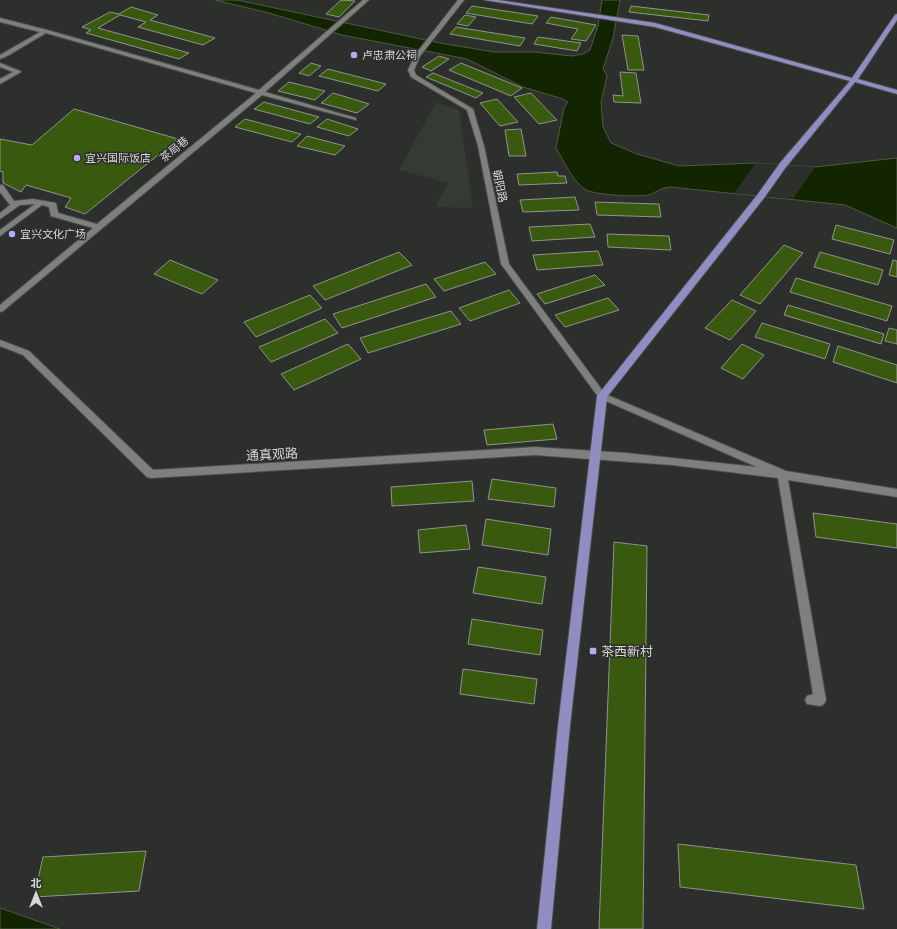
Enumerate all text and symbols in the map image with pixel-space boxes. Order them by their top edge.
place label: 卢忠肃公祠 [362,48,417,62]
marker: 卢忠肃公祠 [349,50,359,60]
street label: 茶局巷 [157,133,191,165]
place label: 宜兴国际饭店 [85,151,151,165]
marker: 宜兴国际饭店 [72,153,82,163]
street label: 朝阳路 [490,168,510,204]
place label: 宜兴文化广场 [20,227,86,241]
marker: 宜兴文化广场 [7,229,17,239]
street label: 通真观路 [246,445,298,463]
place label: 茶西新村 [601,643,653,659]
marker: 茶西新村 [588,646,598,656]
north arrow [16,873,56,913]
text: 北 [31,876,42,890]

